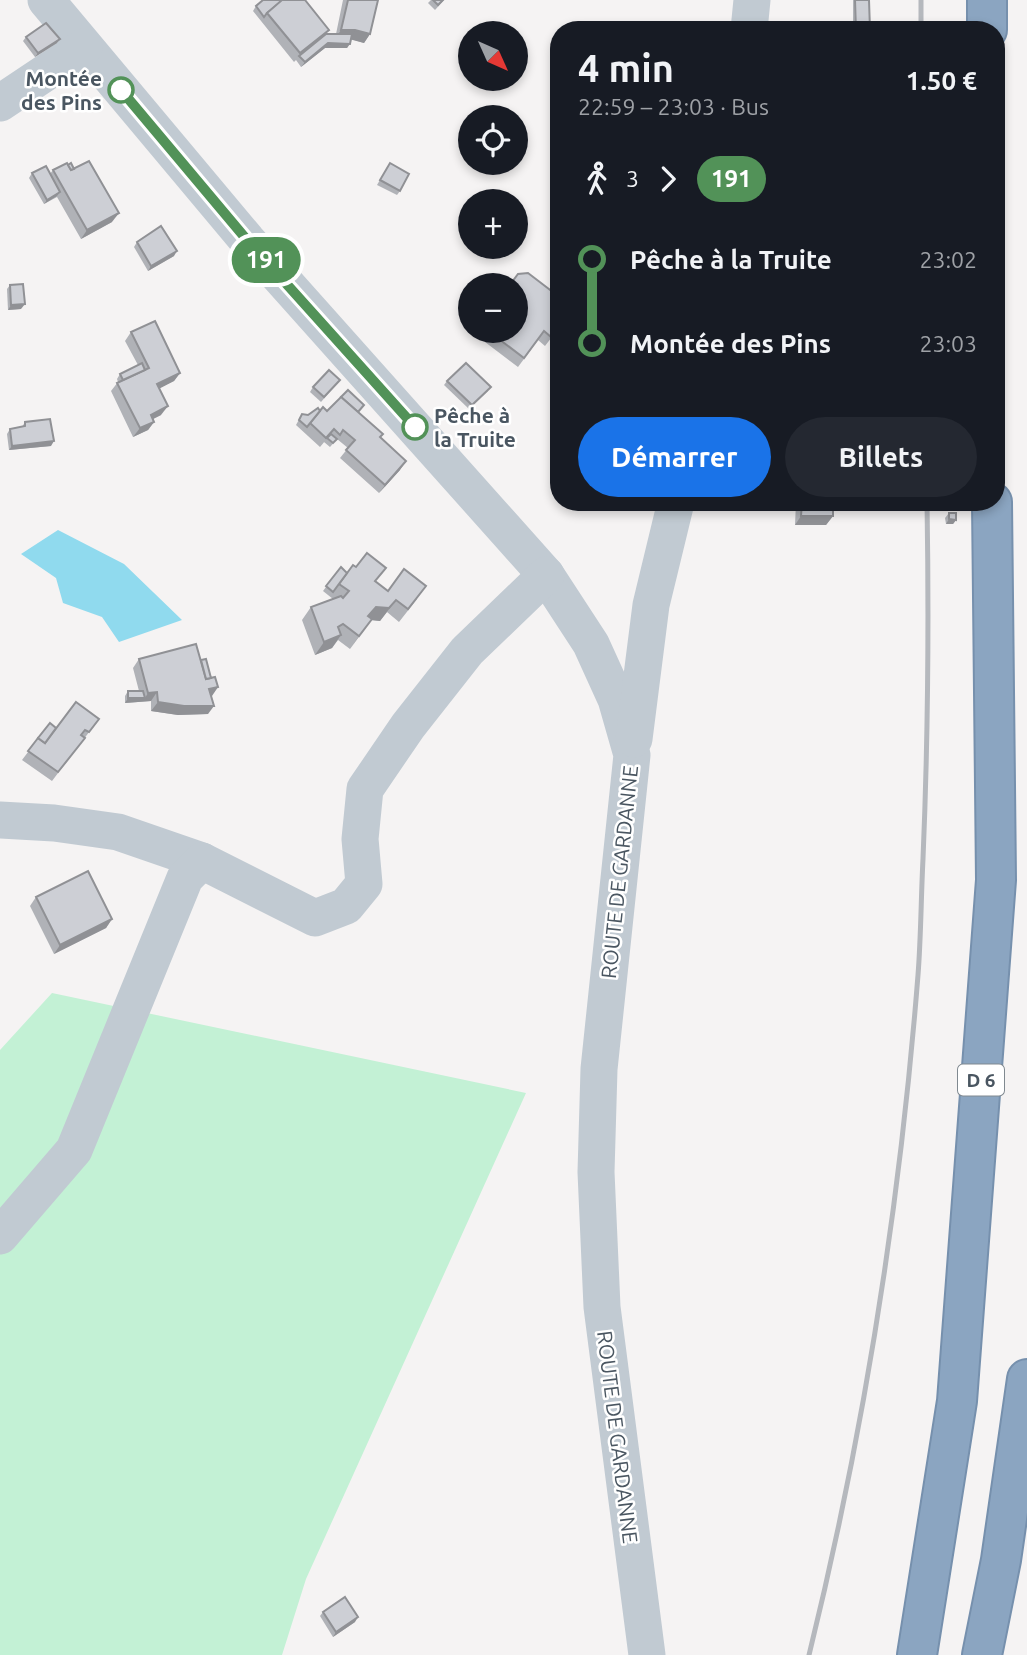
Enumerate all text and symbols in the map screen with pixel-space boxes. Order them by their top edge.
north arrow [458,21,528,91]
map controls [458,21,528,343]
text: 4 min [578,47,674,89]
place label: Montée des Pins [21,66,102,114]
text: 1.50 € [906,66,977,95]
marker: Montée des Pins [108,77,134,103]
text: 22:59 – 23:03 · Bus [578,94,769,119]
button: locate [458,105,528,175]
icon: walk [578,160,616,198]
icon: forward [649,160,687,198]
text: 191 [711,165,752,192]
text: 3 [626,166,639,191]
button: + [458,189,528,259]
line badge: 191 [226,237,306,283]
text: Pêche à la Truite [630,245,832,274]
text: 191 [246,246,286,273]
text: 23:02 [919,247,977,272]
button: − [458,273,528,343]
text: Montée des Pins [630,329,831,358]
text: 23:03 [919,331,977,356]
place label: Pêche à la Truite [434,403,516,451]
marker: Pêche à la Truite [402,414,428,440]
button: Démarrer [578,417,771,497]
button: Billets [785,417,977,497]
street label: ROUTE DE GARDANNE [596,764,642,980]
road number: D 6 [958,1064,1004,1096]
street label: ROUTE DE GARDANNE [593,1329,643,1545]

